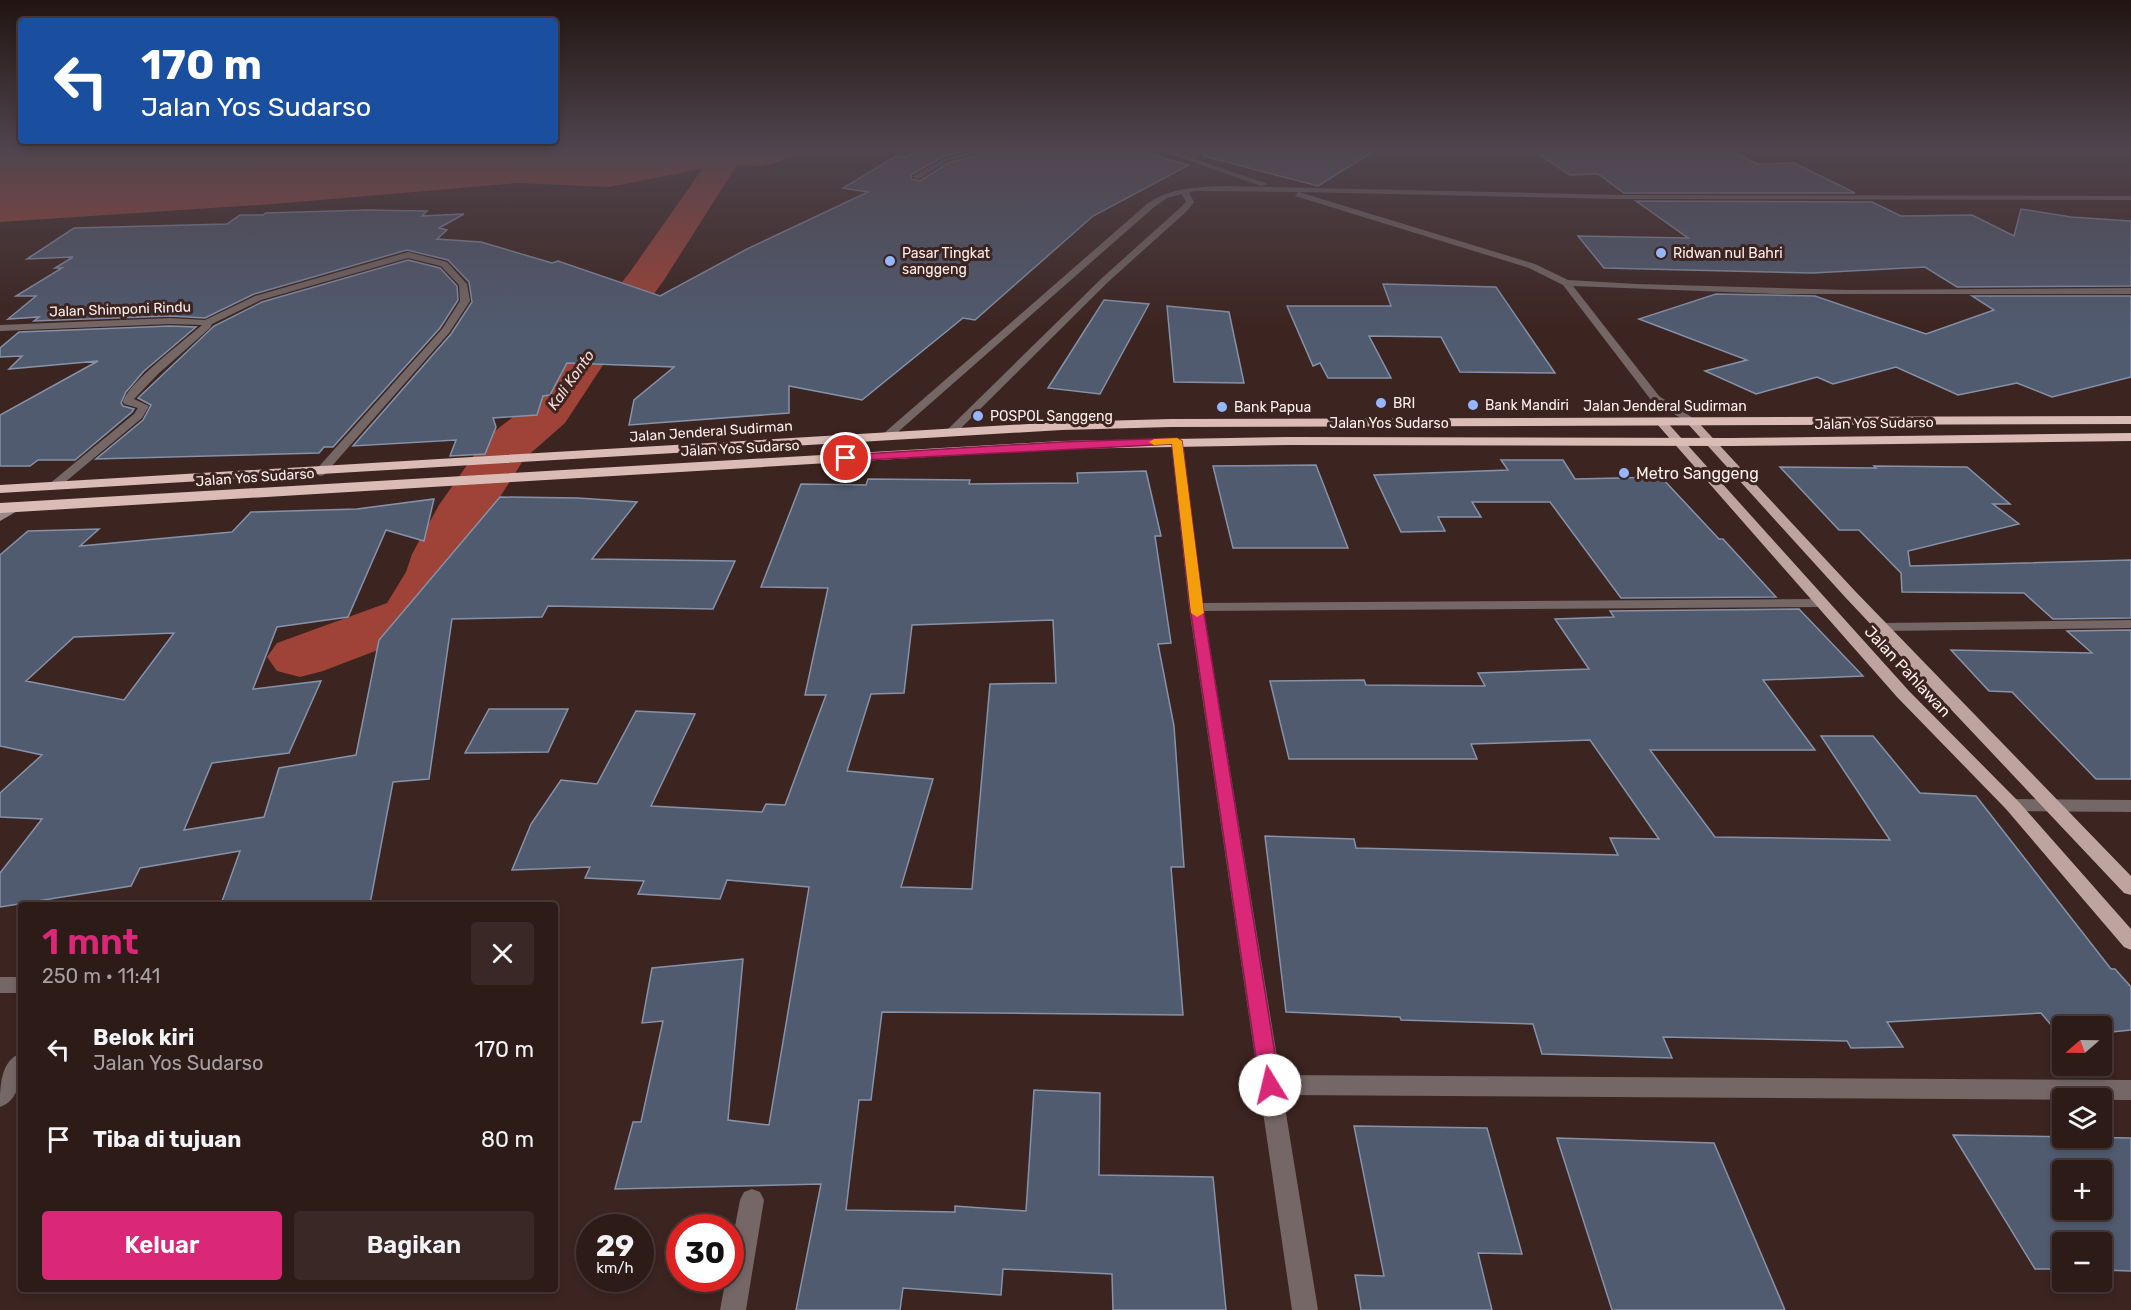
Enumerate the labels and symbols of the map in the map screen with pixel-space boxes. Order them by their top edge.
place label: Pasar Tingkat sanggeng [902,245,991,278]
place label: Ridwan nul Bahri [1673,245,1783,262]
marker: Ridwan nul Bahri [1654,246,1668,260]
marker: Pasar Tingkat sanggeng [883,254,897,268]
street label: Jalan Shimponi Rindu [49,299,191,320]
water label: Kali Konto [544,346,598,413]
place label: BRI [1393,395,1415,412]
marker: BRI [1374,396,1388,410]
place label: Bank Mandiri [1485,397,1569,414]
marker: Bank Mandiri [1466,398,1480,412]
street label: Jalan Jenderal Sudirman [1583,398,1747,415]
place label: Bank Papua [1234,399,1311,416]
marker: Bank Papua [1215,400,1229,414]
place label: POSPOL Sanggeng [990,408,1113,425]
marker: POSPOL Sanggeng [971,409,985,423]
street label: Jalan Yos Sudarso [1814,414,1934,433]
street label: Jalan Yos Sudarso [1329,415,1449,432]
street label: Jalan Jenderal Sudirman [629,417,793,446]
pin [820,432,871,483]
street label: Jalan Yos Sudarso [680,437,800,460]
place label: Metro Sanggeng [1636,464,1759,483]
street label: Jalan Yos Sudarso [195,465,315,490]
marker: Metro Sanggeng [1617,466,1631,480]
street label: Jalan Pahlawan [1861,622,1955,721]
north arrow [2052,1016,2112,1076]
position arrow [1238,1053,1302,1117]
speed limit sign: 30 [666,1214,744,1292]

